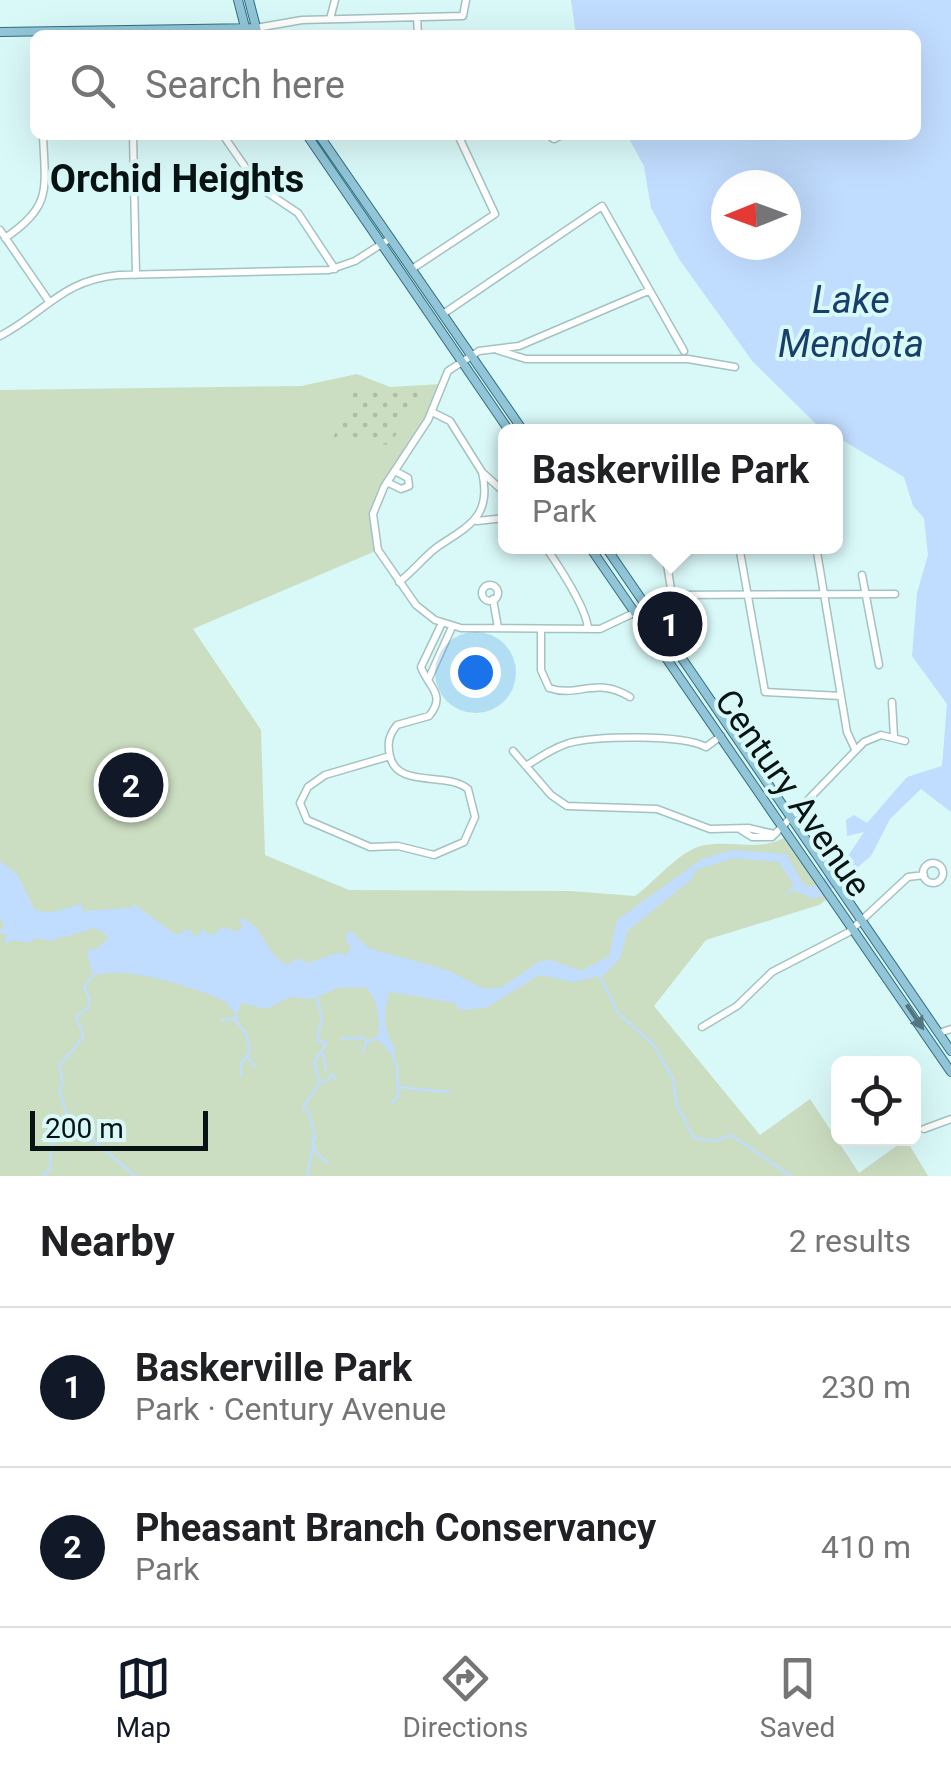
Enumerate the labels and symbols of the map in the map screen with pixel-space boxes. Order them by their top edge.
district label: Orchid Heights [50,157,304,201]
north arrow [711,170,801,260]
water label: Lake Mendota [778,278,924,366]
pin: 1 [638,586,702,662]
your location [450,647,501,698]
street label: Century Avenue [706,682,879,905]
pin: 2 [98,748,164,822]
one-way arrow [905,1004,924,1031]
scale bar [30,1106,208,1150]

